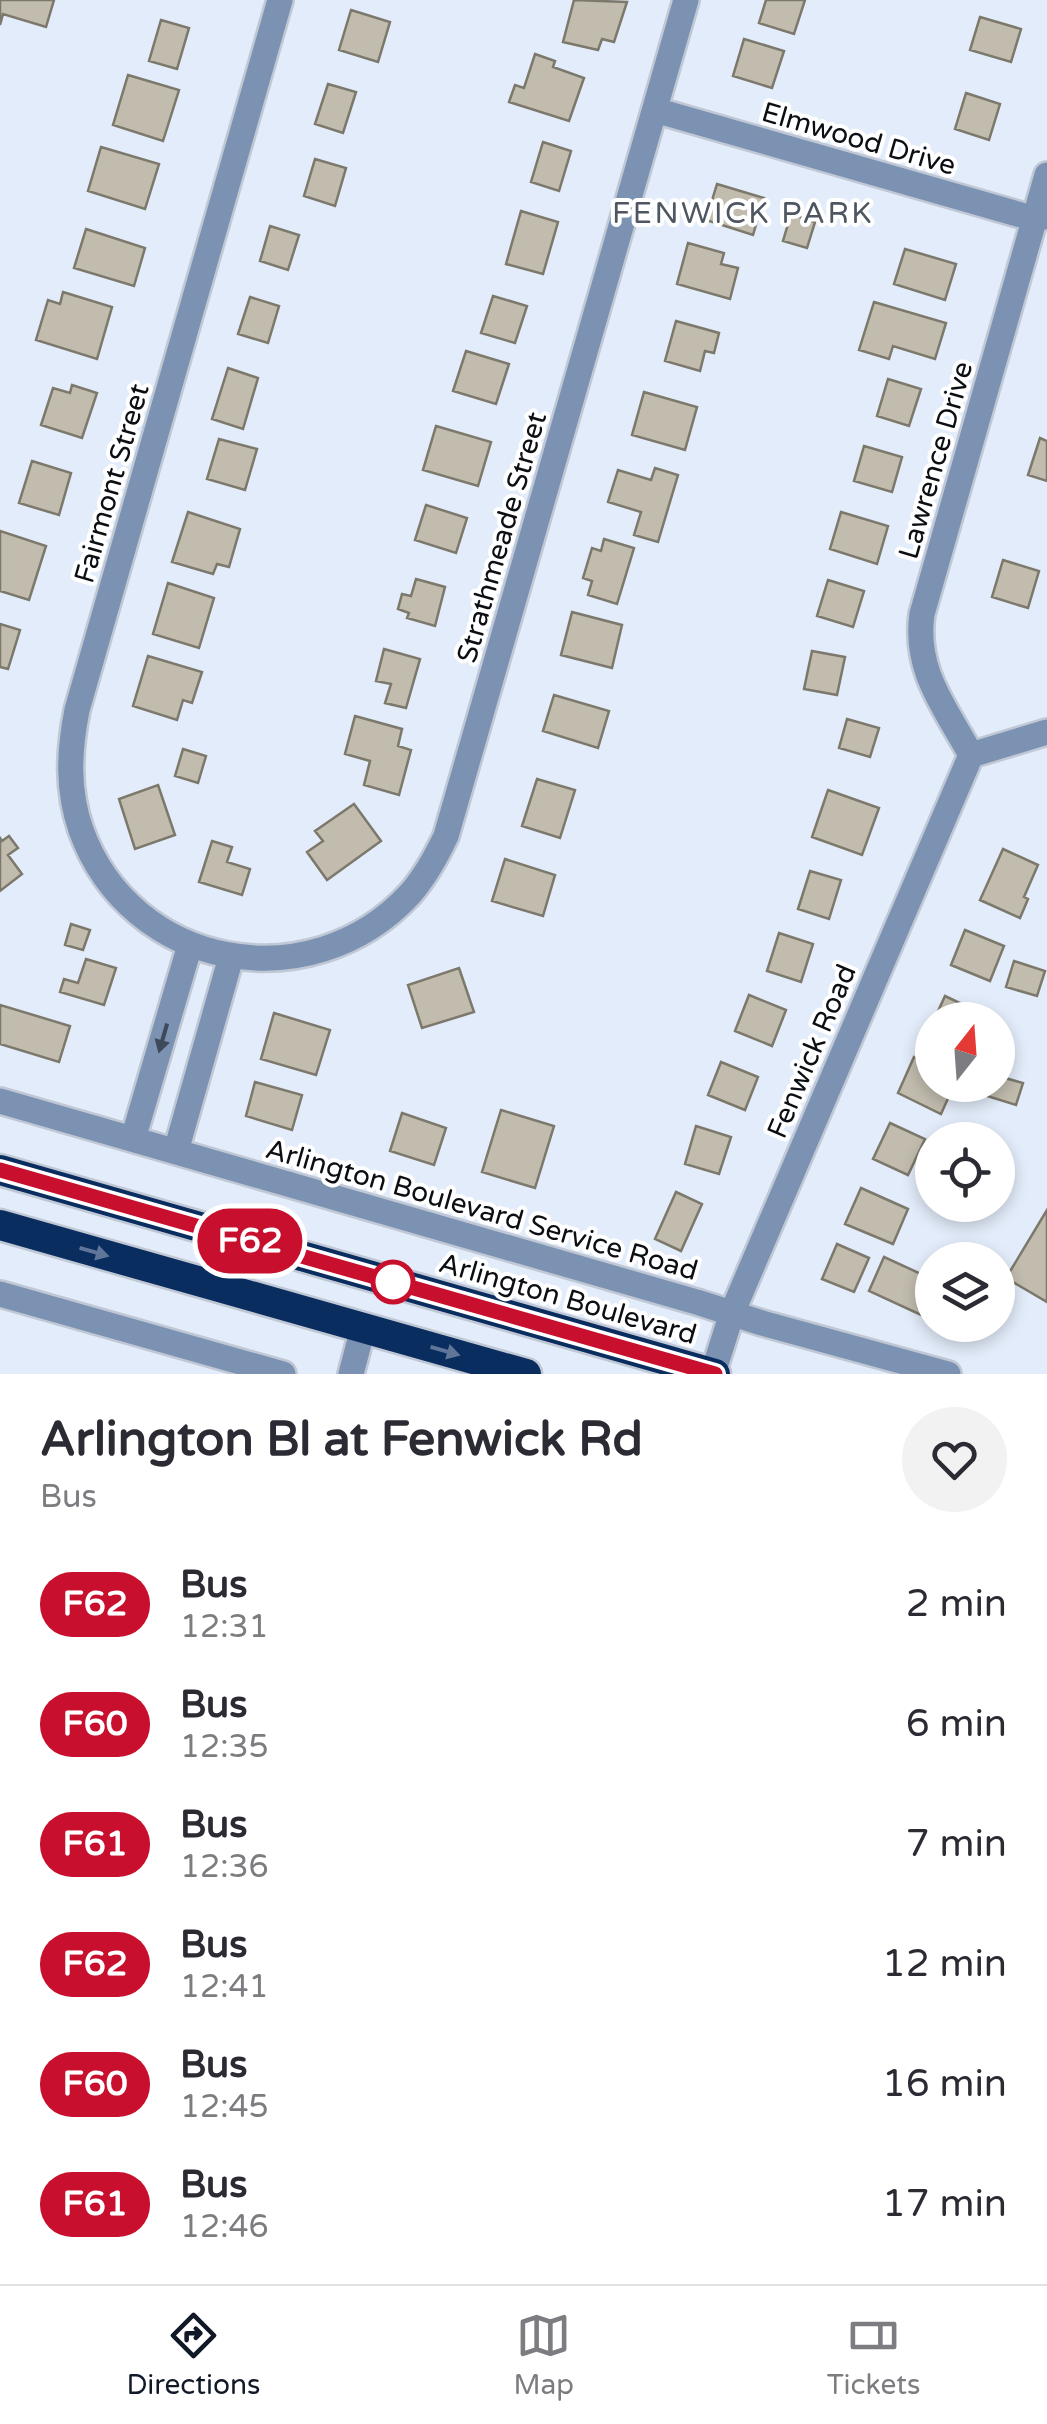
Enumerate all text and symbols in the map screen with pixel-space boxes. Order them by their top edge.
street label: Elmwood Drive [758,95,960,183]
district label: FENWICK PARK [612,195,874,232]
street label: Lawrence Drive [892,358,980,563]
street label: Fairmont Street [67,379,157,587]
street label: Strathmeade Street [450,408,554,667]
street label: Fenwick Road [760,959,864,1143]
north arrow [915,1002,1015,1102]
map controls [915,1002,1015,1342]
one-way arrow [154,1023,170,1054]
button: locate [915,1122,1015,1222]
street label: Arlington Boulevard Service Road [262,1132,702,1288]
line badge: F62 [192,1208,308,1274]
text: F62 [217,1220,283,1262]
button: layers [915,1242,1015,1342]
one-way arrow [79,1245,110,1260]
street label: Arlington Boulevard [435,1246,700,1352]
unlabelled marker [372,1261,414,1303]
one-way arrow [430,1344,461,1359]
button: heart [902,1407,1007,1512]
text: Arlington Bl at Fenwick Rd [40,1411,643,1469]
text: Bus [40,1478,97,1516]
text: Bus [180,1562,247,1608]
text: 2 min [906,1581,1007,1627]
text: F62 [62,1583,128,1625]
text: 12:31 [180,1608,269,1646]
text: Bus [180,1682,247,1728]
text: 6 min [906,1701,1007,1747]
text: F60 [62,1703,128,1745]
text: 12:35 [180,1728,269,1766]
text: Bus [180,1802,247,1848]
text: 7 min [906,1821,1007,1867]
text: F61 [62,1823,128,1865]
text: 12:36 [180,1848,269,1886]
text: Bus [180,1922,247,1968]
text: 12 min [882,1941,1007,1987]
text: F62 [62,1943,128,1985]
text: 12:41 [180,1968,269,2006]
text: Bus [180,2042,247,2088]
text: 16 min [882,2061,1007,2107]
text: F60 [62,2063,128,2105]
text: 12:45 [180,2088,269,2126]
text: Bus [180,2162,247,2208]
text: 17 min [882,2181,1007,2227]
text: F61 [62,2183,128,2225]
text: 12:46 [180,2208,269,2246]
tab: Directions [126,2308,260,2402]
tab: Map [513,2308,574,2402]
tab: Tickets [827,2308,920,2402]

